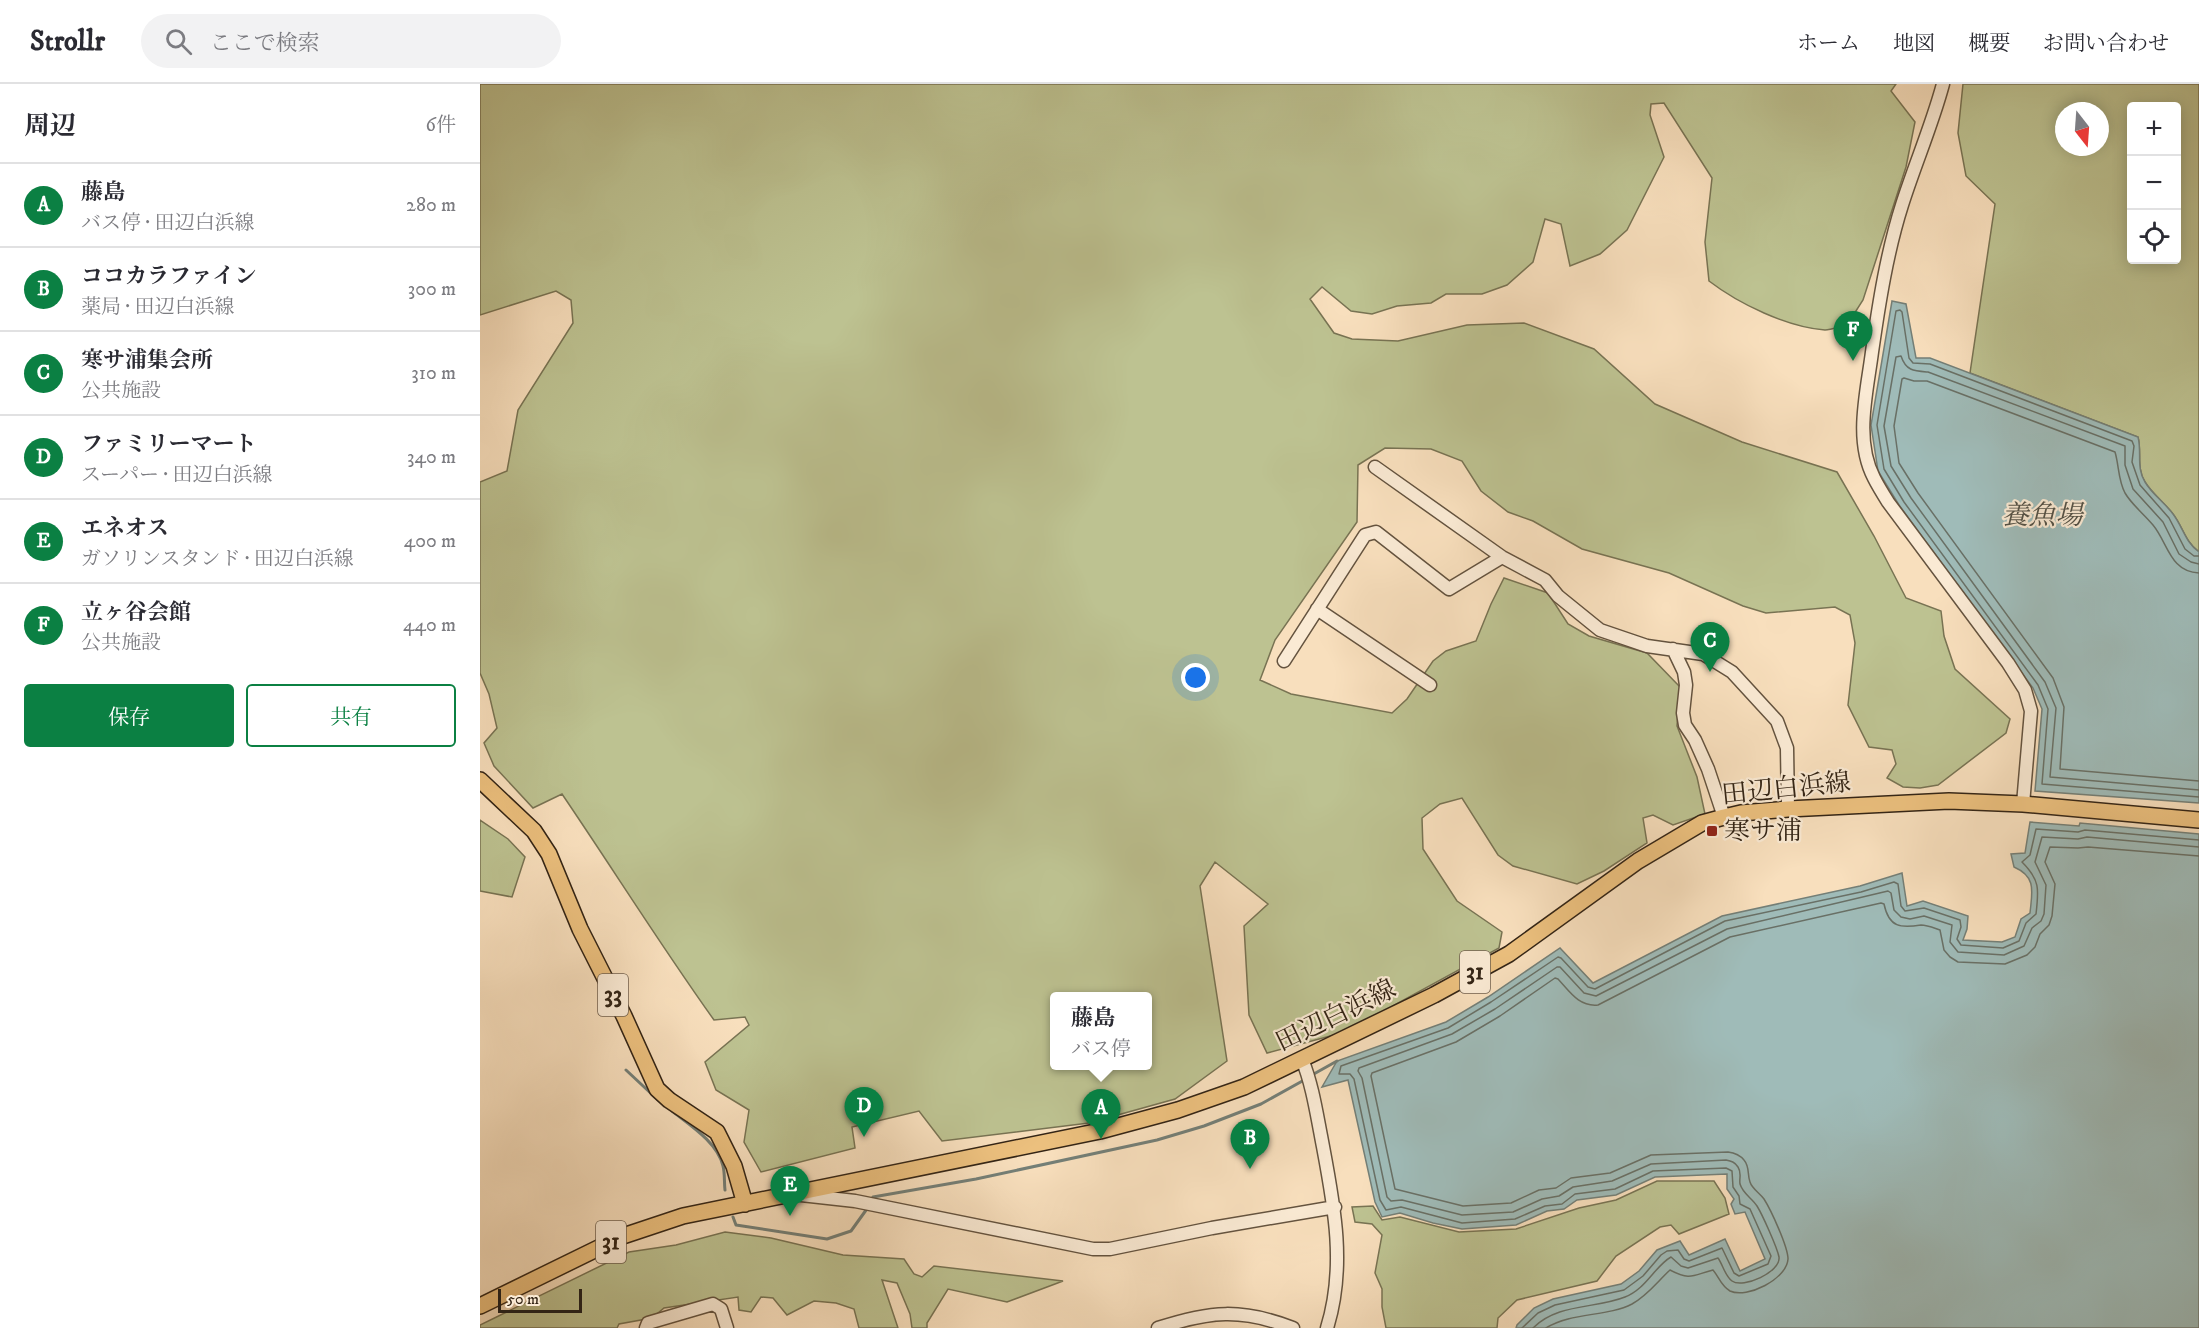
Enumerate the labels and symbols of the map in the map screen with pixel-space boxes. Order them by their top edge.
north arrow [2055,102,2109,156]
pin: F [1834,312,1872,361]
water label: 養魚場 [2002,499,2085,533]
pin: C [1690,622,1730,672]
your location [1181,663,1210,692]
street label: 田辺白浜線 [1720,766,1852,812]
place label: 寒サ浦 [1724,815,1802,848]
marker: 寒サ浦 [1705,824,1719,838]
road number: 31 [1460,951,1490,993]
street label: 田辺白浜線 [1270,973,1402,1059]
road number: 33 [598,974,628,1016]
pin: D [844,1088,884,1137]
pin: A [1082,1090,1120,1139]
pin: B [1230,1120,1270,1169]
pin: E [770,1166,810,1216]
road number: 31 [596,1221,626,1263]
scale bar [498,1286,582,1314]

